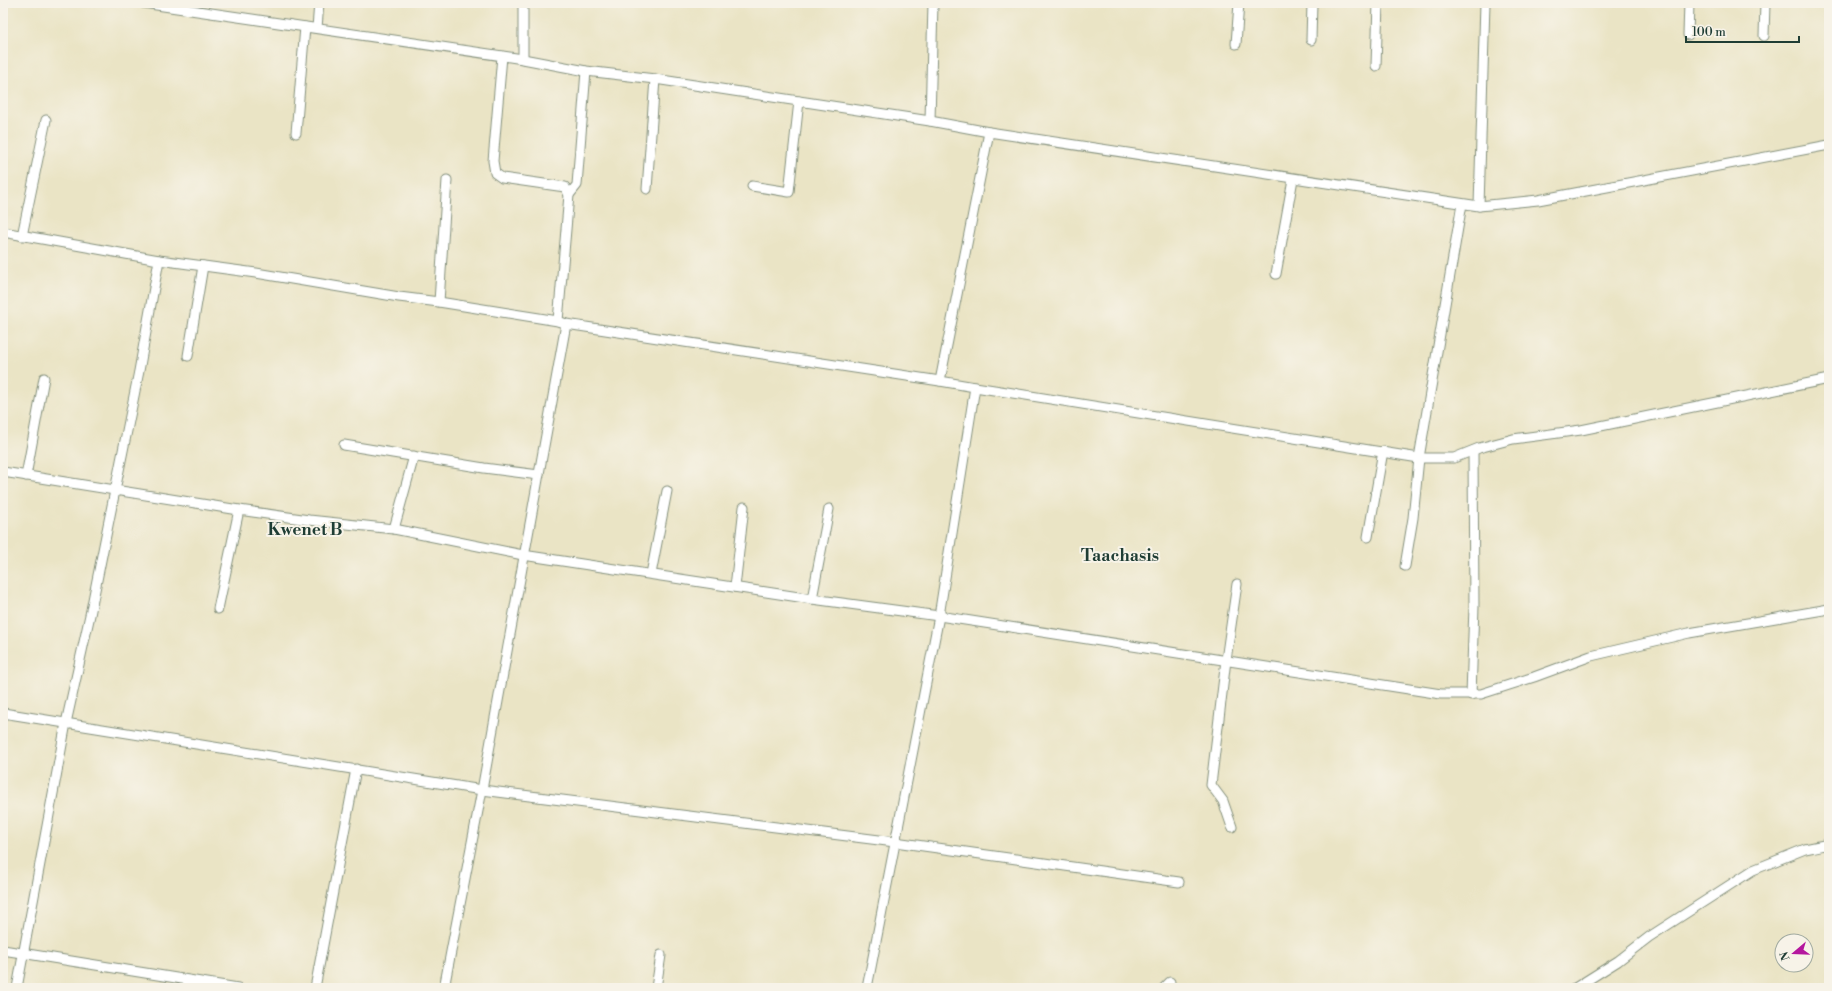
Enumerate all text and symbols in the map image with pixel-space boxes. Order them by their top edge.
scale bar [1686,18,1799,44]
text: 100 m [1692,25,1726,40]
district label: Kwenet B [268,519,342,541]
district label: Taachasis [1081,545,1159,567]
north arrow [1774,933,1814,973]
text: N [1777,949,1794,962]

